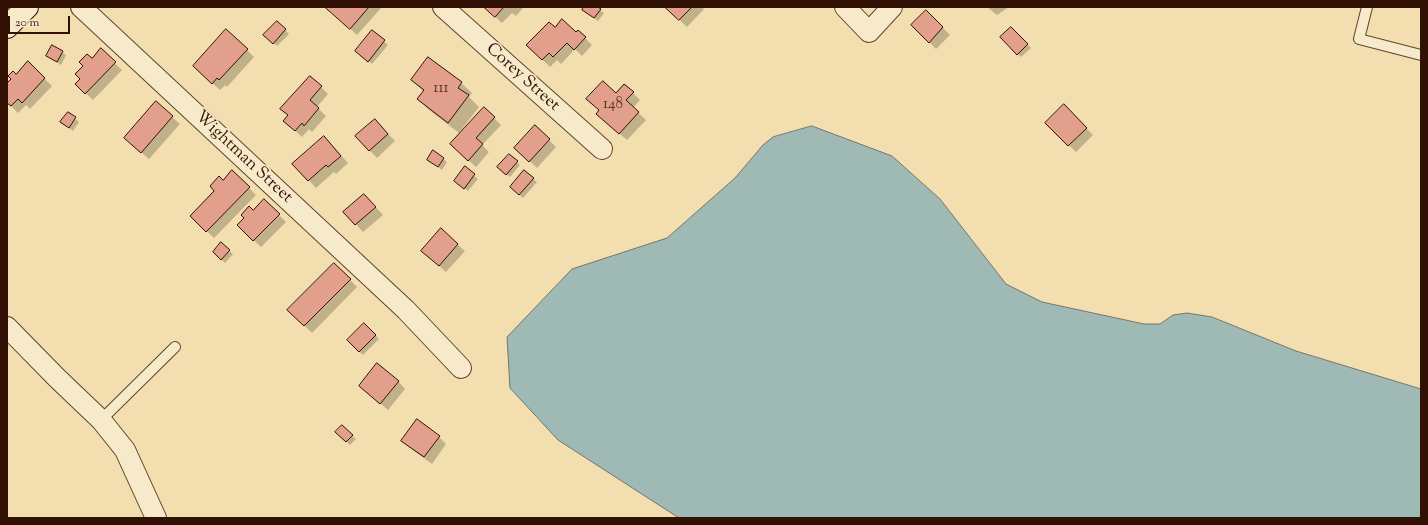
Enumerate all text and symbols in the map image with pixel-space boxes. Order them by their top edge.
scale bar [10,8,72,34]
text: 20 m [15,14,39,32]
street label: Corey Street [481,39,563,117]
house number: 111 [433,80,449,98]
house number: 148 [603,96,623,114]
street label: Wightman Street [190,108,296,208]

